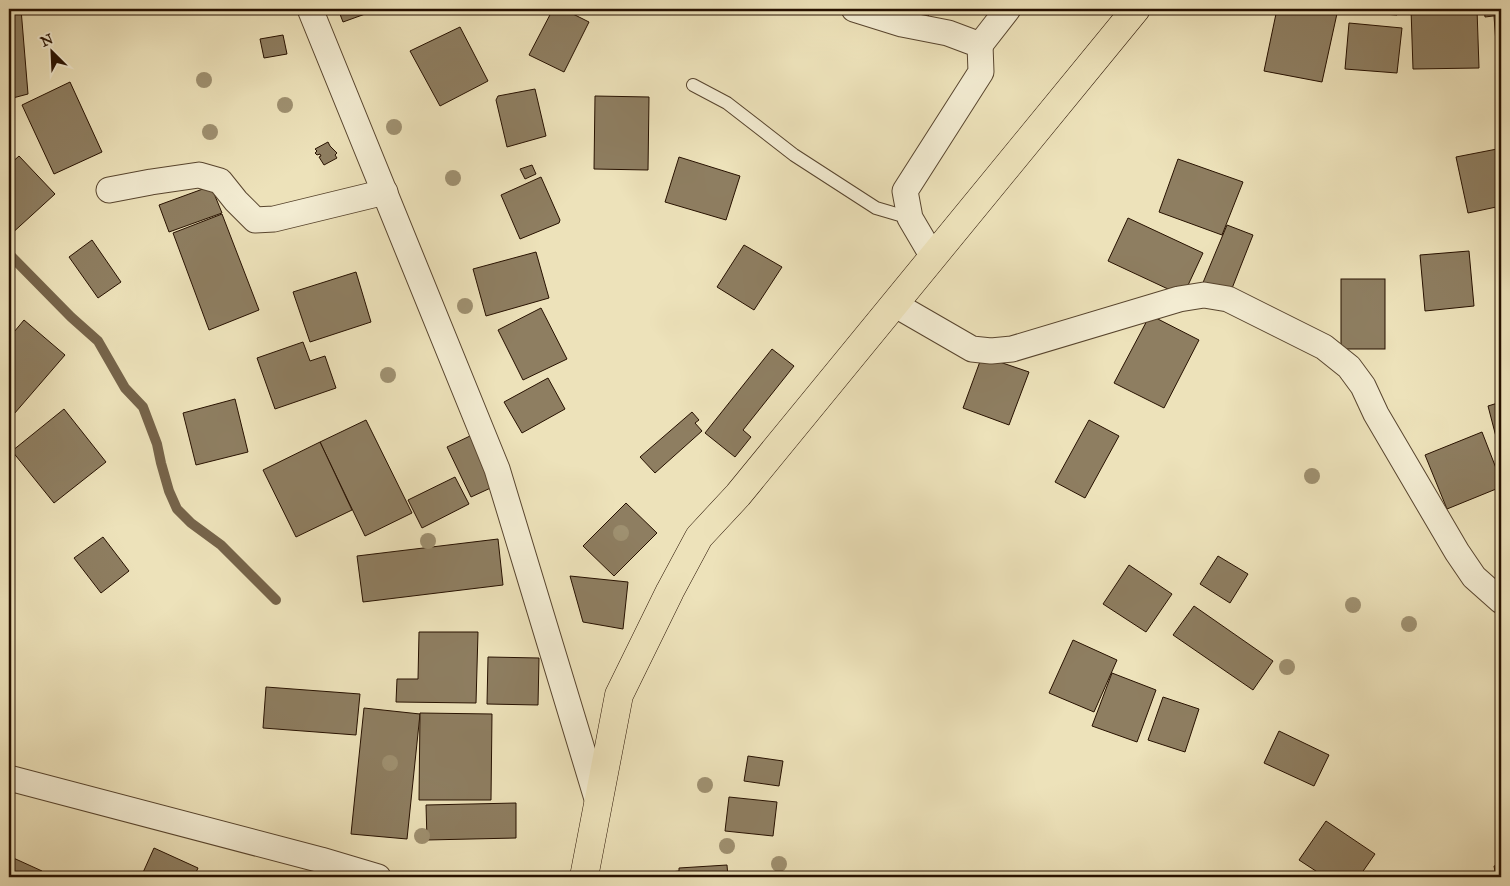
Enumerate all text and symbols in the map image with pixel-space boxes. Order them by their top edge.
north arrow [28,28,78,78]
text: N [38,30,56,51]

